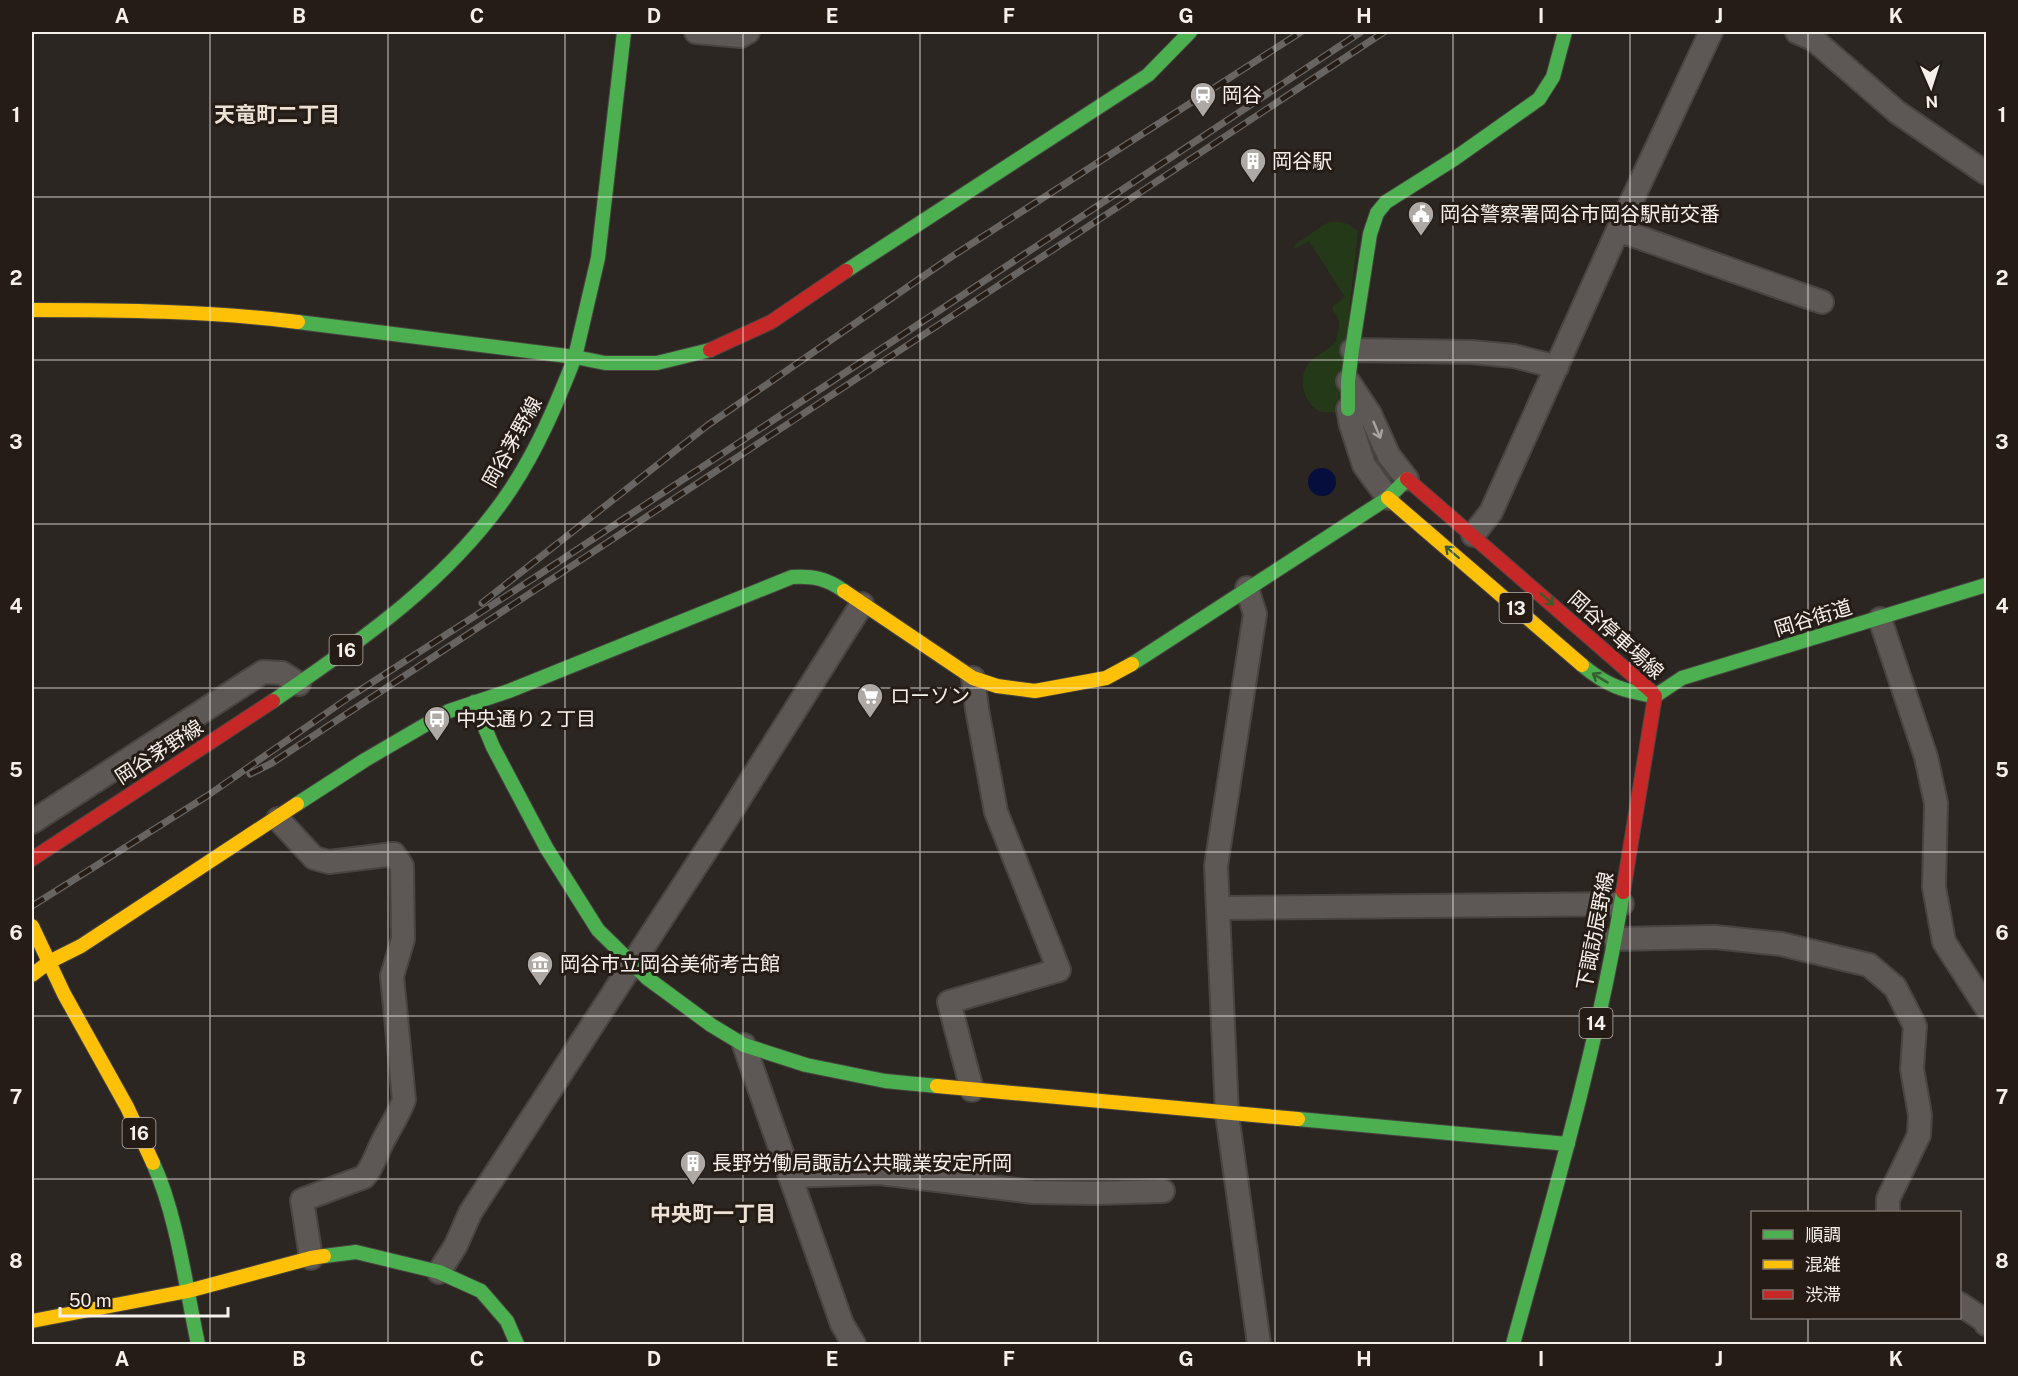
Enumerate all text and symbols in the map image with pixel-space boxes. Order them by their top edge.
text: A [115,4,129,28]
text: B [292,4,306,28]
text: C [470,4,484,28]
text: D [647,4,661,28]
text: E [826,4,838,28]
text: F [1003,4,1015,28]
text: G [1178,4,1194,28]
text: H [1356,4,1372,28]
text: I [1538,4,1544,28]
text: J [1715,4,1723,28]
text: K [1889,4,1903,28]
north arrow [1901,57,1961,117]
station icon: 岡谷 [1188,80,1218,118]
place label: 岡谷 [1222,83,1262,107]
text: N [1925,92,1939,111]
district label: 天竜町二丁目 [214,102,340,127]
text: 1 [12,103,20,127]
text: 1 [1998,103,2006,127]
building icon: 岡谷駅 [1238,146,1268,184]
place label: 岡谷駅 [1272,149,1332,173]
public building icon: 岡谷警察署岡谷市岡谷駅前交番 [1406,199,1436,237]
place label: 岡谷警察署岡谷市岡谷駅前交番 [1440,202,1720,226]
text: 2 [10,266,22,290]
text: 2 [1996,266,2008,290]
street label: 岡谷茅野線 [477,392,547,492]
one-way arrow [1372,421,1383,439]
text: 3 [9,430,23,454]
text: 3 [1995,430,2009,454]
one-way arrow [1445,545,1460,559]
street label: 岡谷停車場線 [1563,586,1669,684]
one-way arrow [1538,592,1554,606]
road number: 13 [1500,593,1532,623]
text: 4 [9,594,23,618]
text: 4 [1995,594,2009,618]
street label: 岡谷街道 [1771,595,1855,641]
road number: 16 [330,635,362,665]
one-way arrow [1592,672,1609,684]
supermarket icon: ローソン [855,681,885,719]
place label: ローソン [890,684,970,708]
bus stop icon: 中央通り２丁目 [422,704,452,742]
place label: 中央通り２丁目 [456,707,596,731]
street label: 岡谷茅野線 [111,715,207,789]
text: 5 [9,758,23,782]
text: 5 [1995,758,2009,782]
street label: 下諏訪辰野線 [1572,870,1618,992]
text: 6 [9,921,23,945]
text: 6 [1995,921,2009,945]
museum icon: 岡谷市立岡谷美術考古館 [525,949,555,987]
place label: 岡谷市立岡谷美術考古館 [560,952,780,976]
road number: 14 [1580,1008,1612,1038]
text: 7 [10,1085,22,1109]
text: 7 [1996,1085,2008,1109]
road number: 16 [122,1118,156,1148]
building icon: 長野労働局諏訪公共職業安定所岡 [678,1148,708,1186]
place label: 長野労働局諏訪公共職業安定所岡 [712,1151,1012,1175]
district label: 中央町一丁目 [650,1201,776,1226]
legend [1751,1211,1961,1319]
text: 順調 [1805,1224,1841,1245]
text: 8 [9,1249,23,1273]
text: 8 [1995,1249,2009,1273]
text: 混雑 [1805,1254,1841,1275]
scale bar [60,1280,228,1318]
text: 渋滞 [1805,1284,1841,1305]
text: 50 m [69,1290,112,1311]
text: A [115,1347,129,1371]
text: B [292,1347,306,1371]
text: C [470,1347,484,1371]
text: D [647,1347,661,1371]
text: E [826,1347,838,1371]
text: F [1003,1347,1015,1371]
text: G [1178,1347,1194,1371]
text: H [1356,1347,1372,1371]
text: I [1538,1347,1544,1371]
text: J [1715,1347,1723,1371]
text: K [1889,1347,1903,1371]

